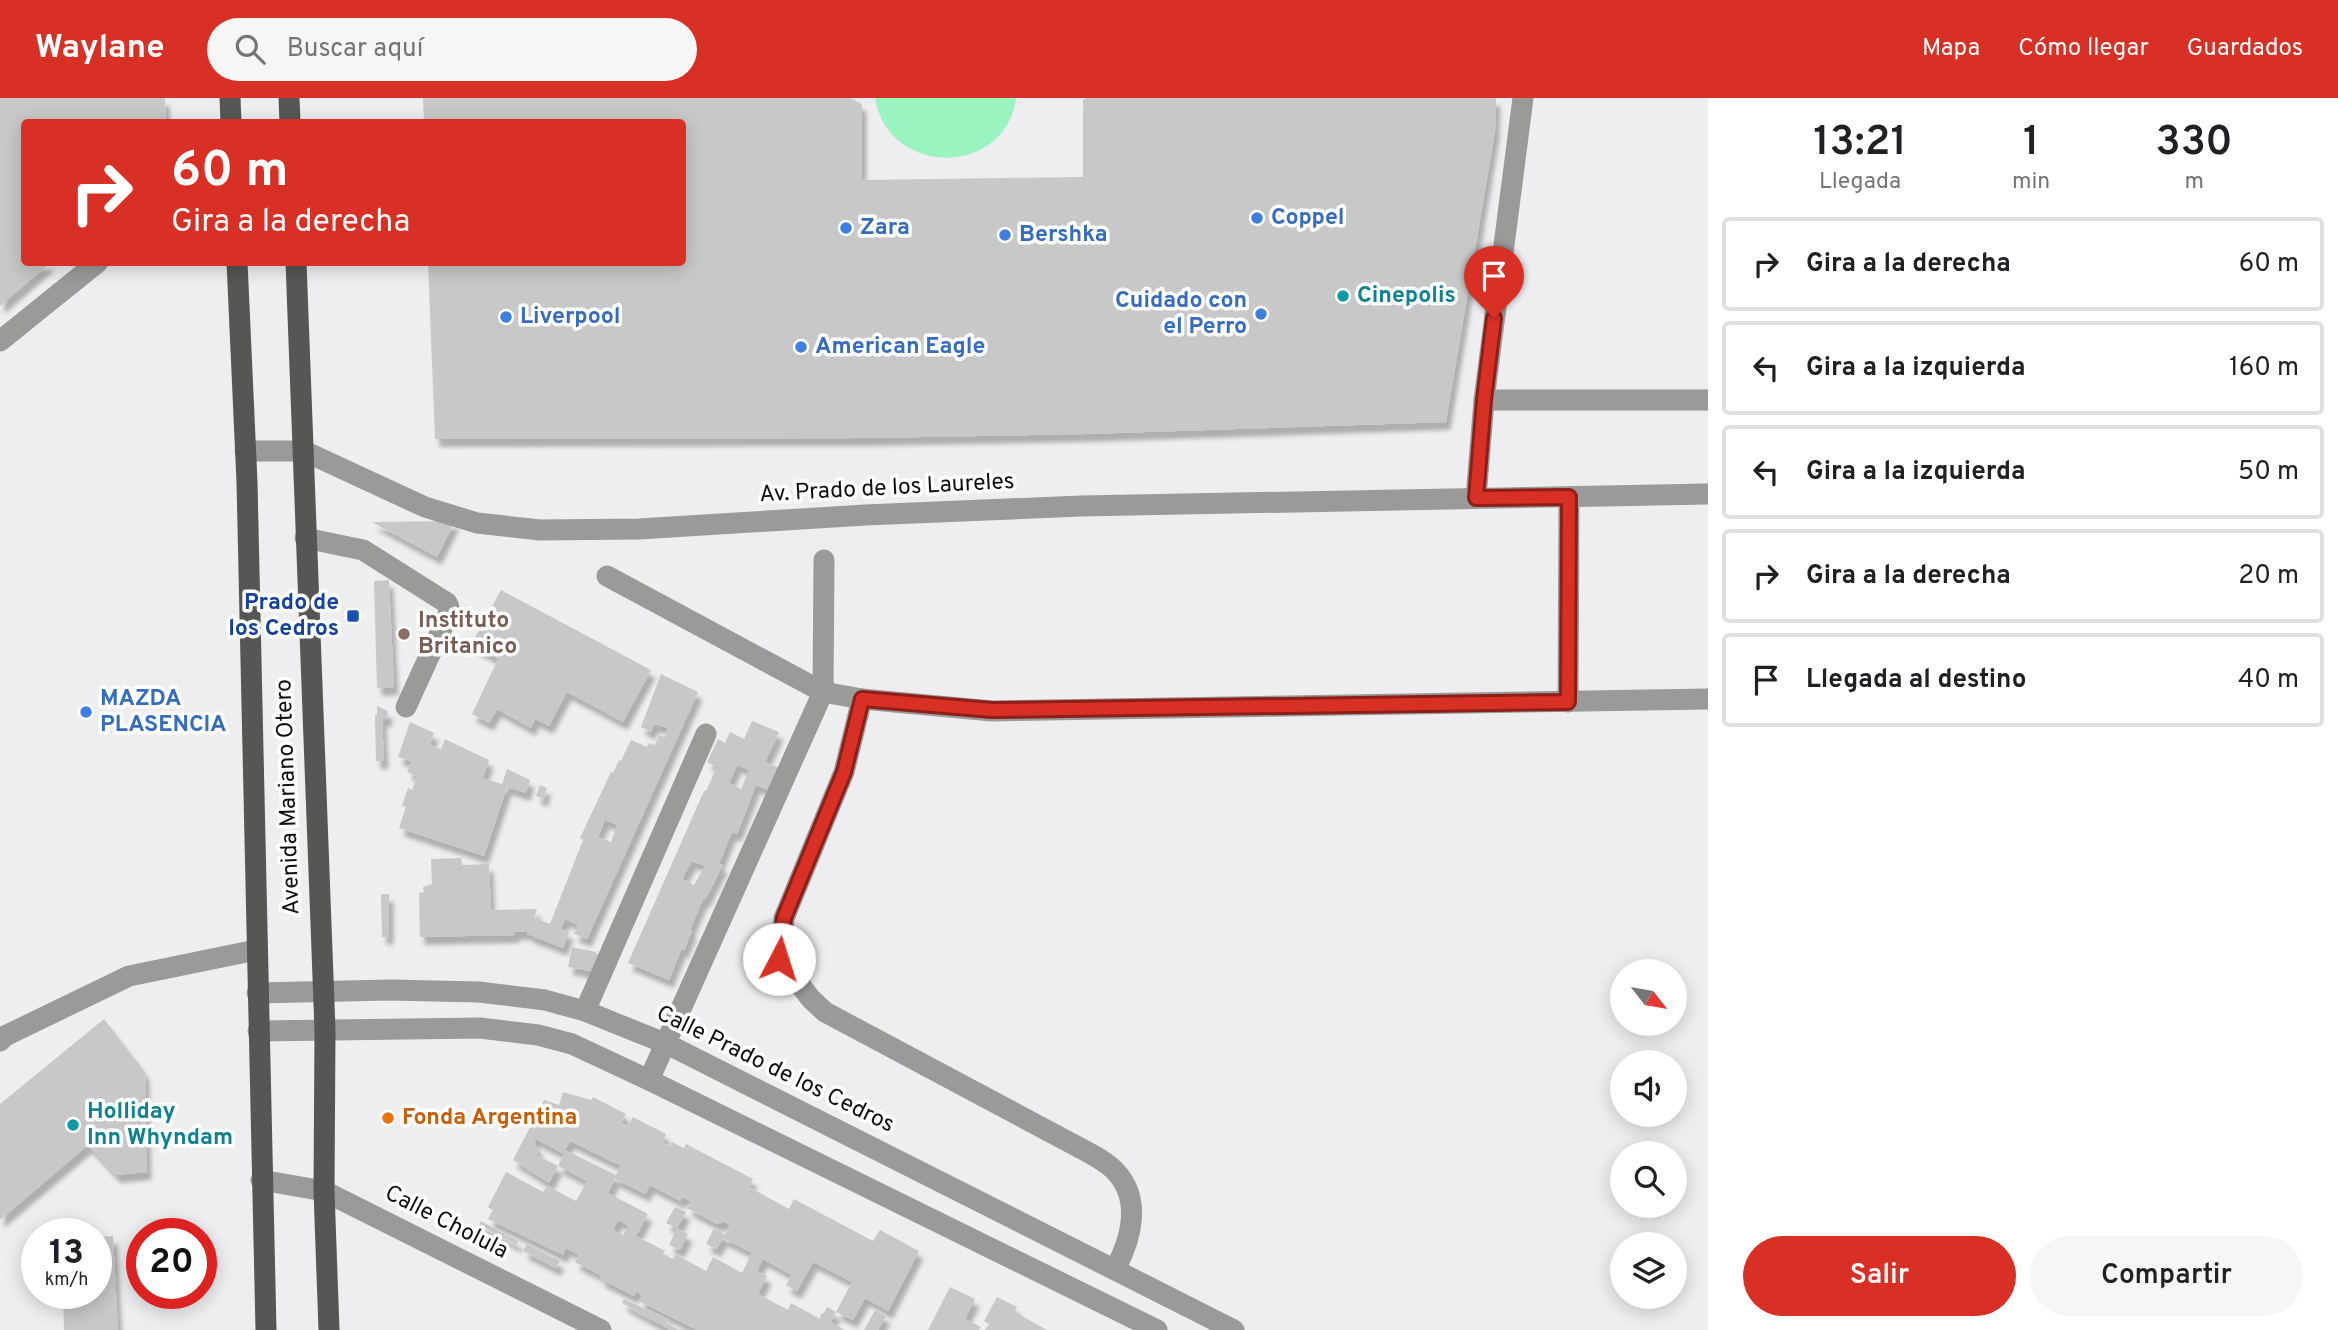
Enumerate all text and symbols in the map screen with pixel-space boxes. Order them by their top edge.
search box [207,18,697,81]
text: Waylane [35,28,165,70]
icon: search [231,30,269,68]
text: Buscar aquí [287,33,423,66]
text: Mapa [1922,34,1980,64]
text: Cómo llegar [2018,34,2149,64]
text: Guardados [2187,34,2303,64]
text: 13:21 [1813,117,1907,170]
text: 1 [2023,117,2039,170]
text: 330 [2156,117,2233,170]
text: 60 m [171,142,289,204]
icon: right [56,147,147,238]
text: Llegada [1819,168,1901,197]
text: min [2012,168,2050,197]
text: m [2184,168,2204,197]
text: Gira a la derecha [171,203,410,243]
place label: Coppel [1271,204,1344,233]
marker: Coppel [1249,210,1265,226]
place label: Zara [860,214,910,243]
marker: Zara [838,220,854,236]
place label: Bershka [1019,221,1108,250]
marker: Bershka [997,227,1013,243]
icon: right [1747,245,1785,283]
pin [1464,246,1524,318]
text: Gira a la derecha [1806,248,2011,281]
text: 60 m [2239,248,2299,281]
icon: arrive [1475,257,1513,295]
place label: Cinepolis [1357,282,1456,311]
place label: Cuidado con el Perro [1115,287,1247,342]
marker: Cinepolis [1335,288,1351,304]
place label: Liverpool [520,303,621,332]
marker: Cuidado con el Perro [1253,306,1269,322]
marker: Liverpool [498,309,514,325]
place label: American Eagle [815,333,985,362]
marker: American Eagle [793,339,809,355]
icon: left [1747,349,1785,387]
text: Gira a la izquierda [1806,352,2025,385]
text: 160 m [2229,352,2299,385]
icon: left [1747,453,1785,491]
text: Gira a la izquierda [1806,456,2025,489]
text: 50 m [2238,456,2299,489]
street label: Av. Prado de los Laureles [759,468,1015,510]
icon: right [1747,557,1785,595]
text: Gira a la derecha [1806,560,2011,593]
text: 20 m [2238,560,2299,593]
place label: Prado de los Cedros [228,589,339,644]
place label: Instituto Britanico [418,607,517,662]
marker: Prado de los Cedros [345,608,361,624]
marker: Instituto Britanico [396,626,412,642]
icon: arrive [1747,661,1785,699]
text: Llegada al destino [1806,664,2026,697]
text: 40 m [2238,664,2299,697]
street label: Avenida Mariano Otero [270,679,308,915]
place label: MAZDA PLASENCIA [100,685,227,740]
marker: MAZDA PLASENCIA [78,704,94,720]
position arrow [742,922,816,996]
north arrow [1610,959,1687,1036]
map controls [1610,959,1687,1309]
street label: Calle Prado de los Cedros [651,1000,899,1140]
button: sound [1610,1050,1687,1127]
place label: Holliday Inn Whyndam [87,1098,233,1153]
place label: Fonda Argentina [402,1104,577,1133]
marker: Fonda Argentina [380,1110,396,1126]
marker: Holliday Inn Whyndam [65,1117,81,1133]
button: search [1610,1141,1687,1218]
street label: Calle Cholula [379,1179,513,1267]
speed limit sign: 20 [126,1218,217,1309]
text: 13 [49,1232,84,1276]
button: layers [1610,1232,1687,1309]
button: Salir [1743,1236,2016,1316]
button: Compartir [2030,1236,2303,1316]
text: km/h [45,1269,88,1292]

